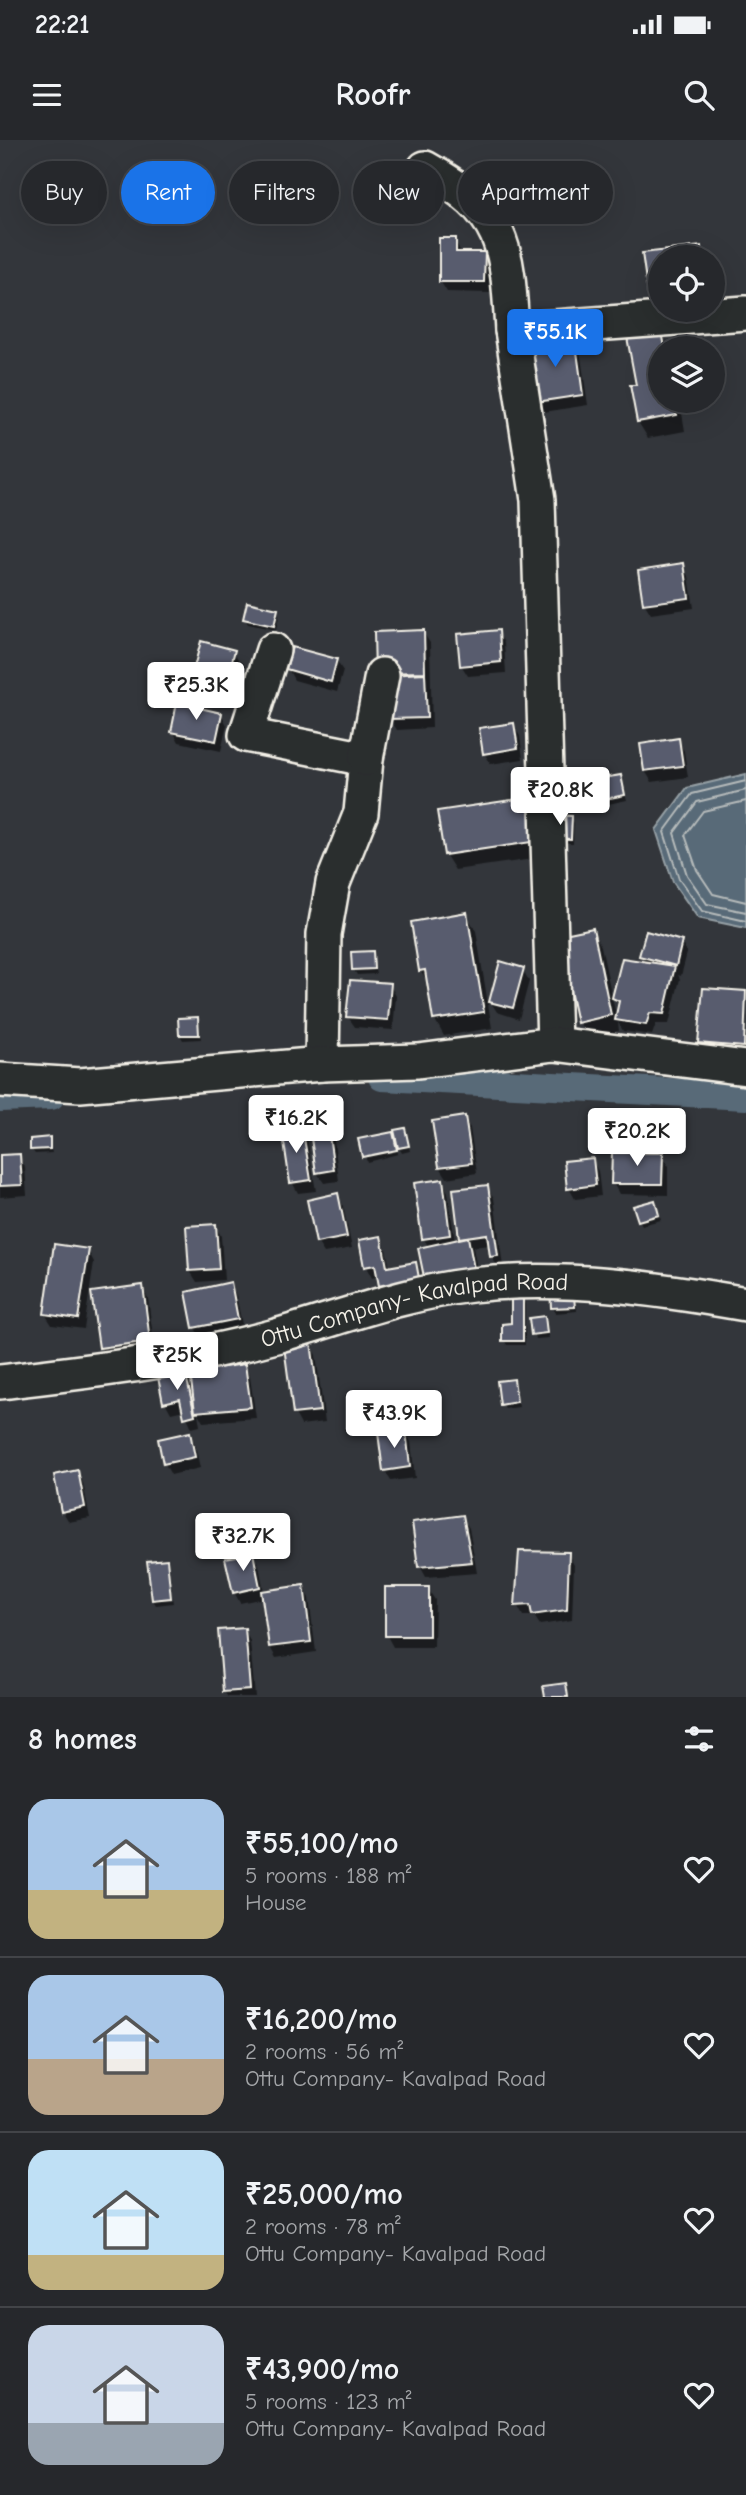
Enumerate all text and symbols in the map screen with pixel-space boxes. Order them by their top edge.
text: 22:21 [35,10,89,40]
icon: menu [28,76,66,114]
text: Roofr [336,76,410,113]
icon: search [680,76,718,114]
chip: Buy [21,161,107,224]
chip: Rent [121,161,215,224]
chip: Filters [229,161,339,224]
chip: New [353,161,444,224]
chip: Apartment [458,161,613,224]
map controls [648,245,725,413]
button: locate [648,245,725,322]
pin: ₹55.1K [498,310,612,369]
text: ₹55.1K [523,318,587,345]
button: layers [648,336,725,413]
pin: ₹25.3K [139,662,253,722]
text: ₹25.3K [163,671,229,698]
pin: ₹20.8K [503,768,617,827]
text: ₹20.8K [527,776,593,803]
pin: ₹16.2K [239,1096,353,1155]
text: ₹16.2K [265,1104,327,1131]
pin: ₹20.2K [580,1108,694,1168]
text: ₹20.2K [604,1117,670,1144]
street label: Ottu Company- Kavalpad Road [258,1267,569,1353]
pin: ₹25K [136,1332,218,1392]
text: ₹25K [152,1341,202,1368]
pin: ₹43.9K [337,1390,451,1450]
text: ₹43.9K [362,1399,426,1426]
pin: ₹32.7K [186,1514,300,1573]
text: ₹32.7K [211,1522,275,1549]
icon: filters [680,1720,718,1758]
text: 8 homes [28,1722,137,1757]
text: ₹55,100/mo [245,1826,398,1861]
icon: home [84,1827,168,1911]
icon: heart [680,1850,718,1888]
text: 5 rooms · 188 m² [245,1862,411,1889]
text: House [245,1889,307,1916]
text: ₹16,200/mo [245,2002,397,2037]
icon: home [84,2003,168,2087]
icon: heart [680,2026,718,2064]
text: 2 rooms · 56 m² [245,2038,403,2065]
text: Ottu Company- Kavalpad Road [245,2065,546,2092]
text: ₹25,000/mo [245,2177,403,2212]
icon: home [84,2178,168,2262]
icon: heart [680,2201,718,2239]
text: 2 rooms · 78 m² [245,2213,401,2240]
text: Ottu Company- Kavalpad Road [245,2240,546,2267]
text: ₹43,900/mo [245,2352,399,2387]
icon: home [84,2353,168,2437]
icon: heart [680,2376,718,2414]
text: 5 rooms · 123 m² [245,2388,411,2415]
text: Ottu Company- Kavalpad Road [245,2415,546,2442]

